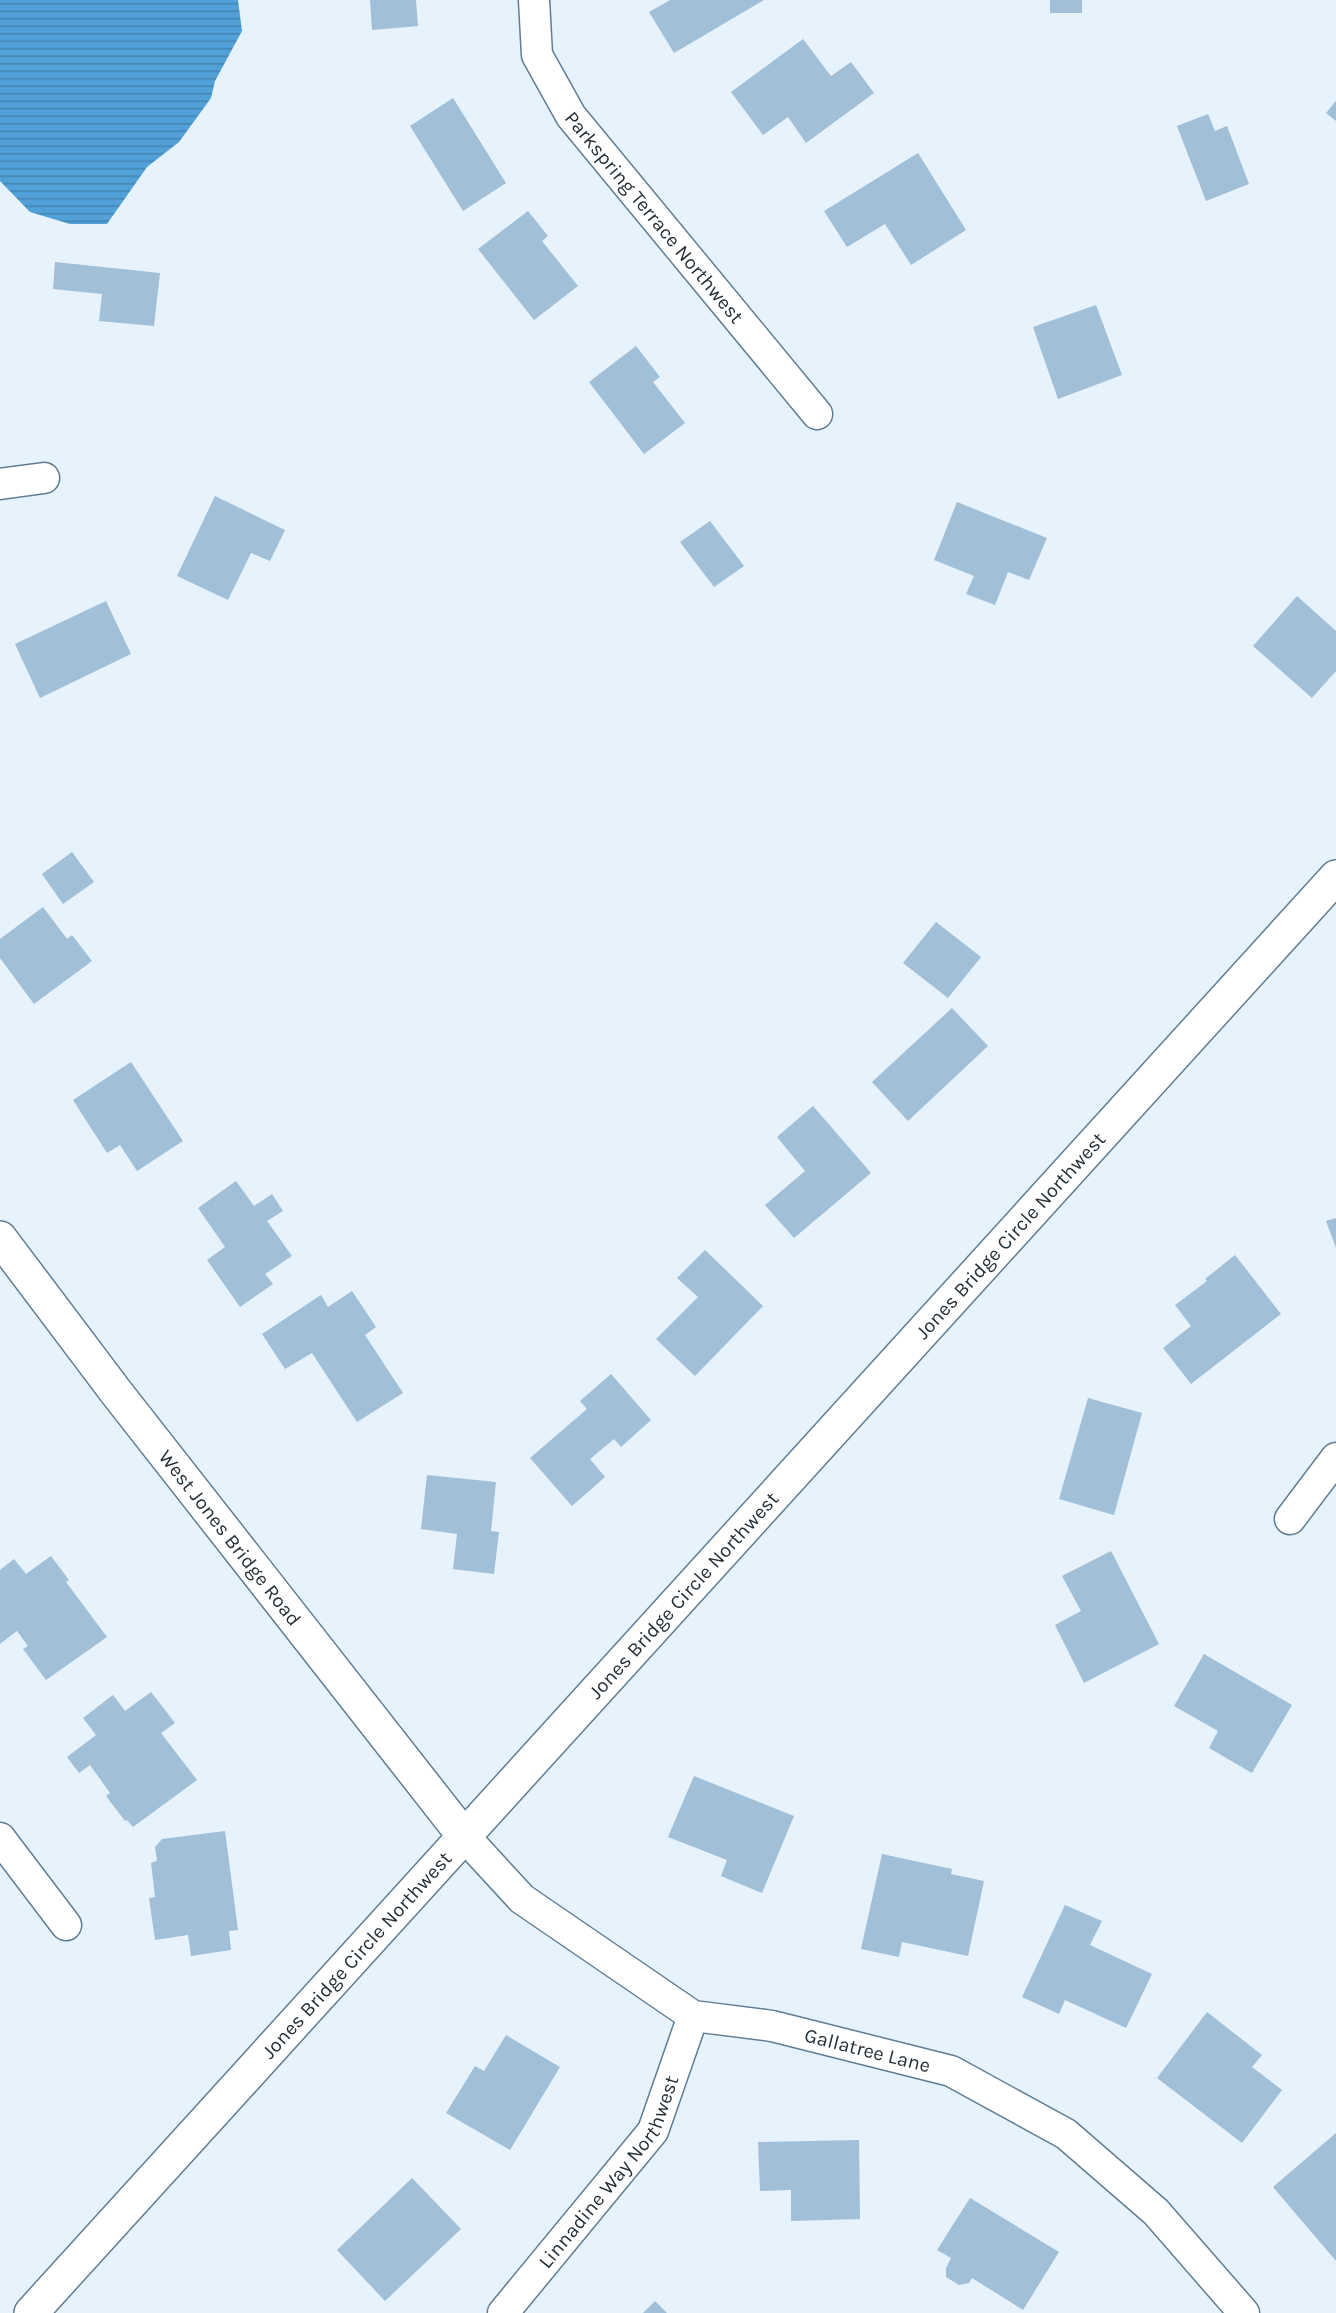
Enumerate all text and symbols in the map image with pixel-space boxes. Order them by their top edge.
street label: Parkspring Terrace Northwest [560,107,749,328]
street label: Jones Bridge Circle Northwest [911,1127,1111,1344]
street label: West Jones Bridge Road [154,1446,306,1631]
street label: Jones Bridge Circle Northwest [584,1487,784,1704]
street label: Jones Bridge Circle Northwest [257,1847,457,2063]
street label: Gallatree Lane [802,2024,933,2077]
street label: Linnadine Way Northwest [534,2072,684,2273]

